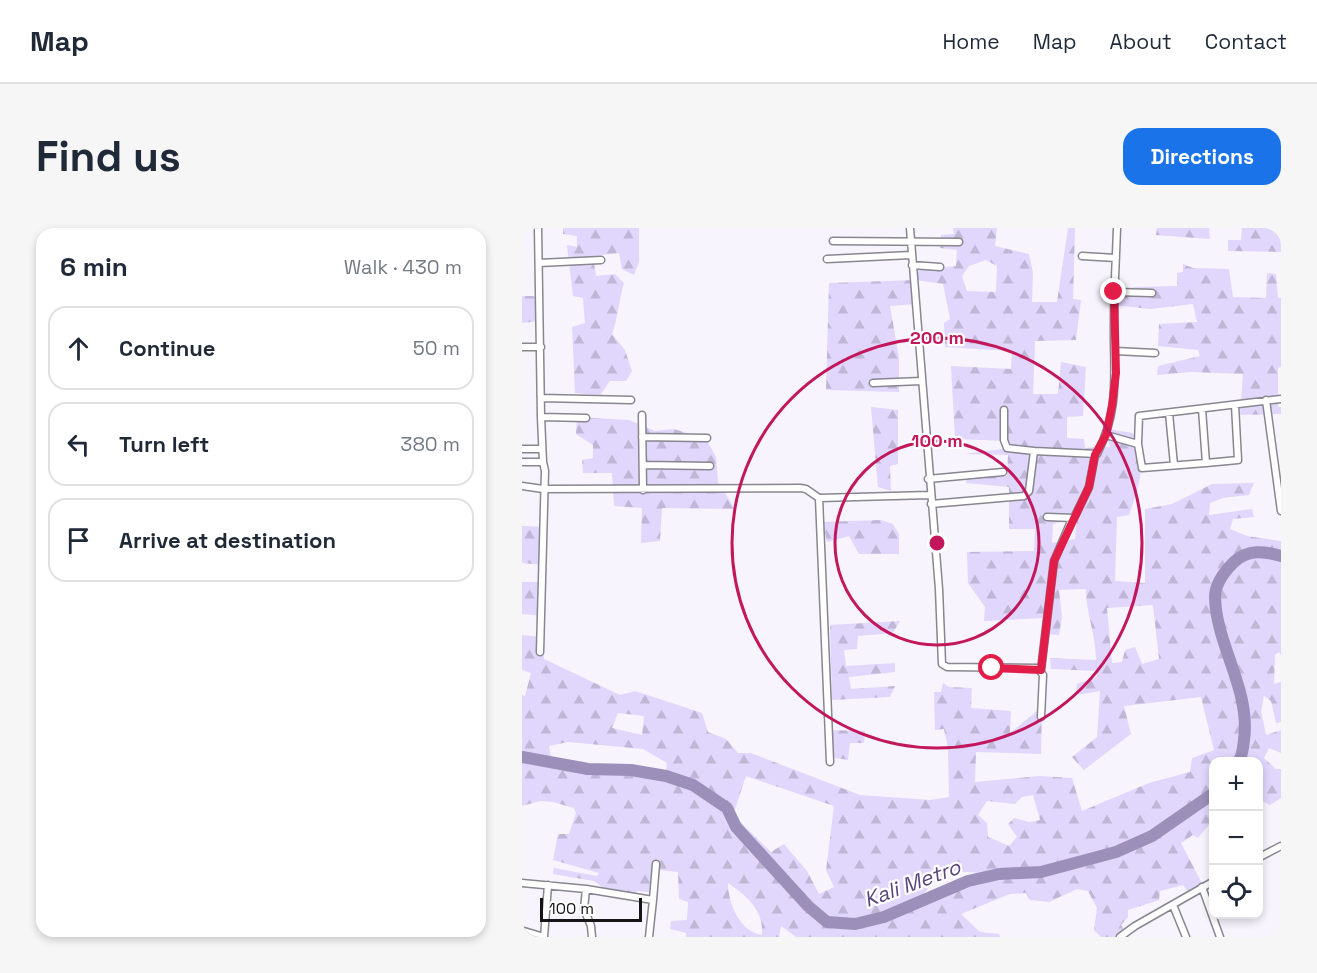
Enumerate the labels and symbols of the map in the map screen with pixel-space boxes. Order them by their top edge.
route end [1100,278,1126,304]
text: 200 m [910,326,964,349]
text: 100 m [911,429,963,452]
centre of rings [927,533,947,553]
route start [978,654,1004,680]
water label: Kali Metro [860,853,965,913]
scale bar [540,895,642,922]

